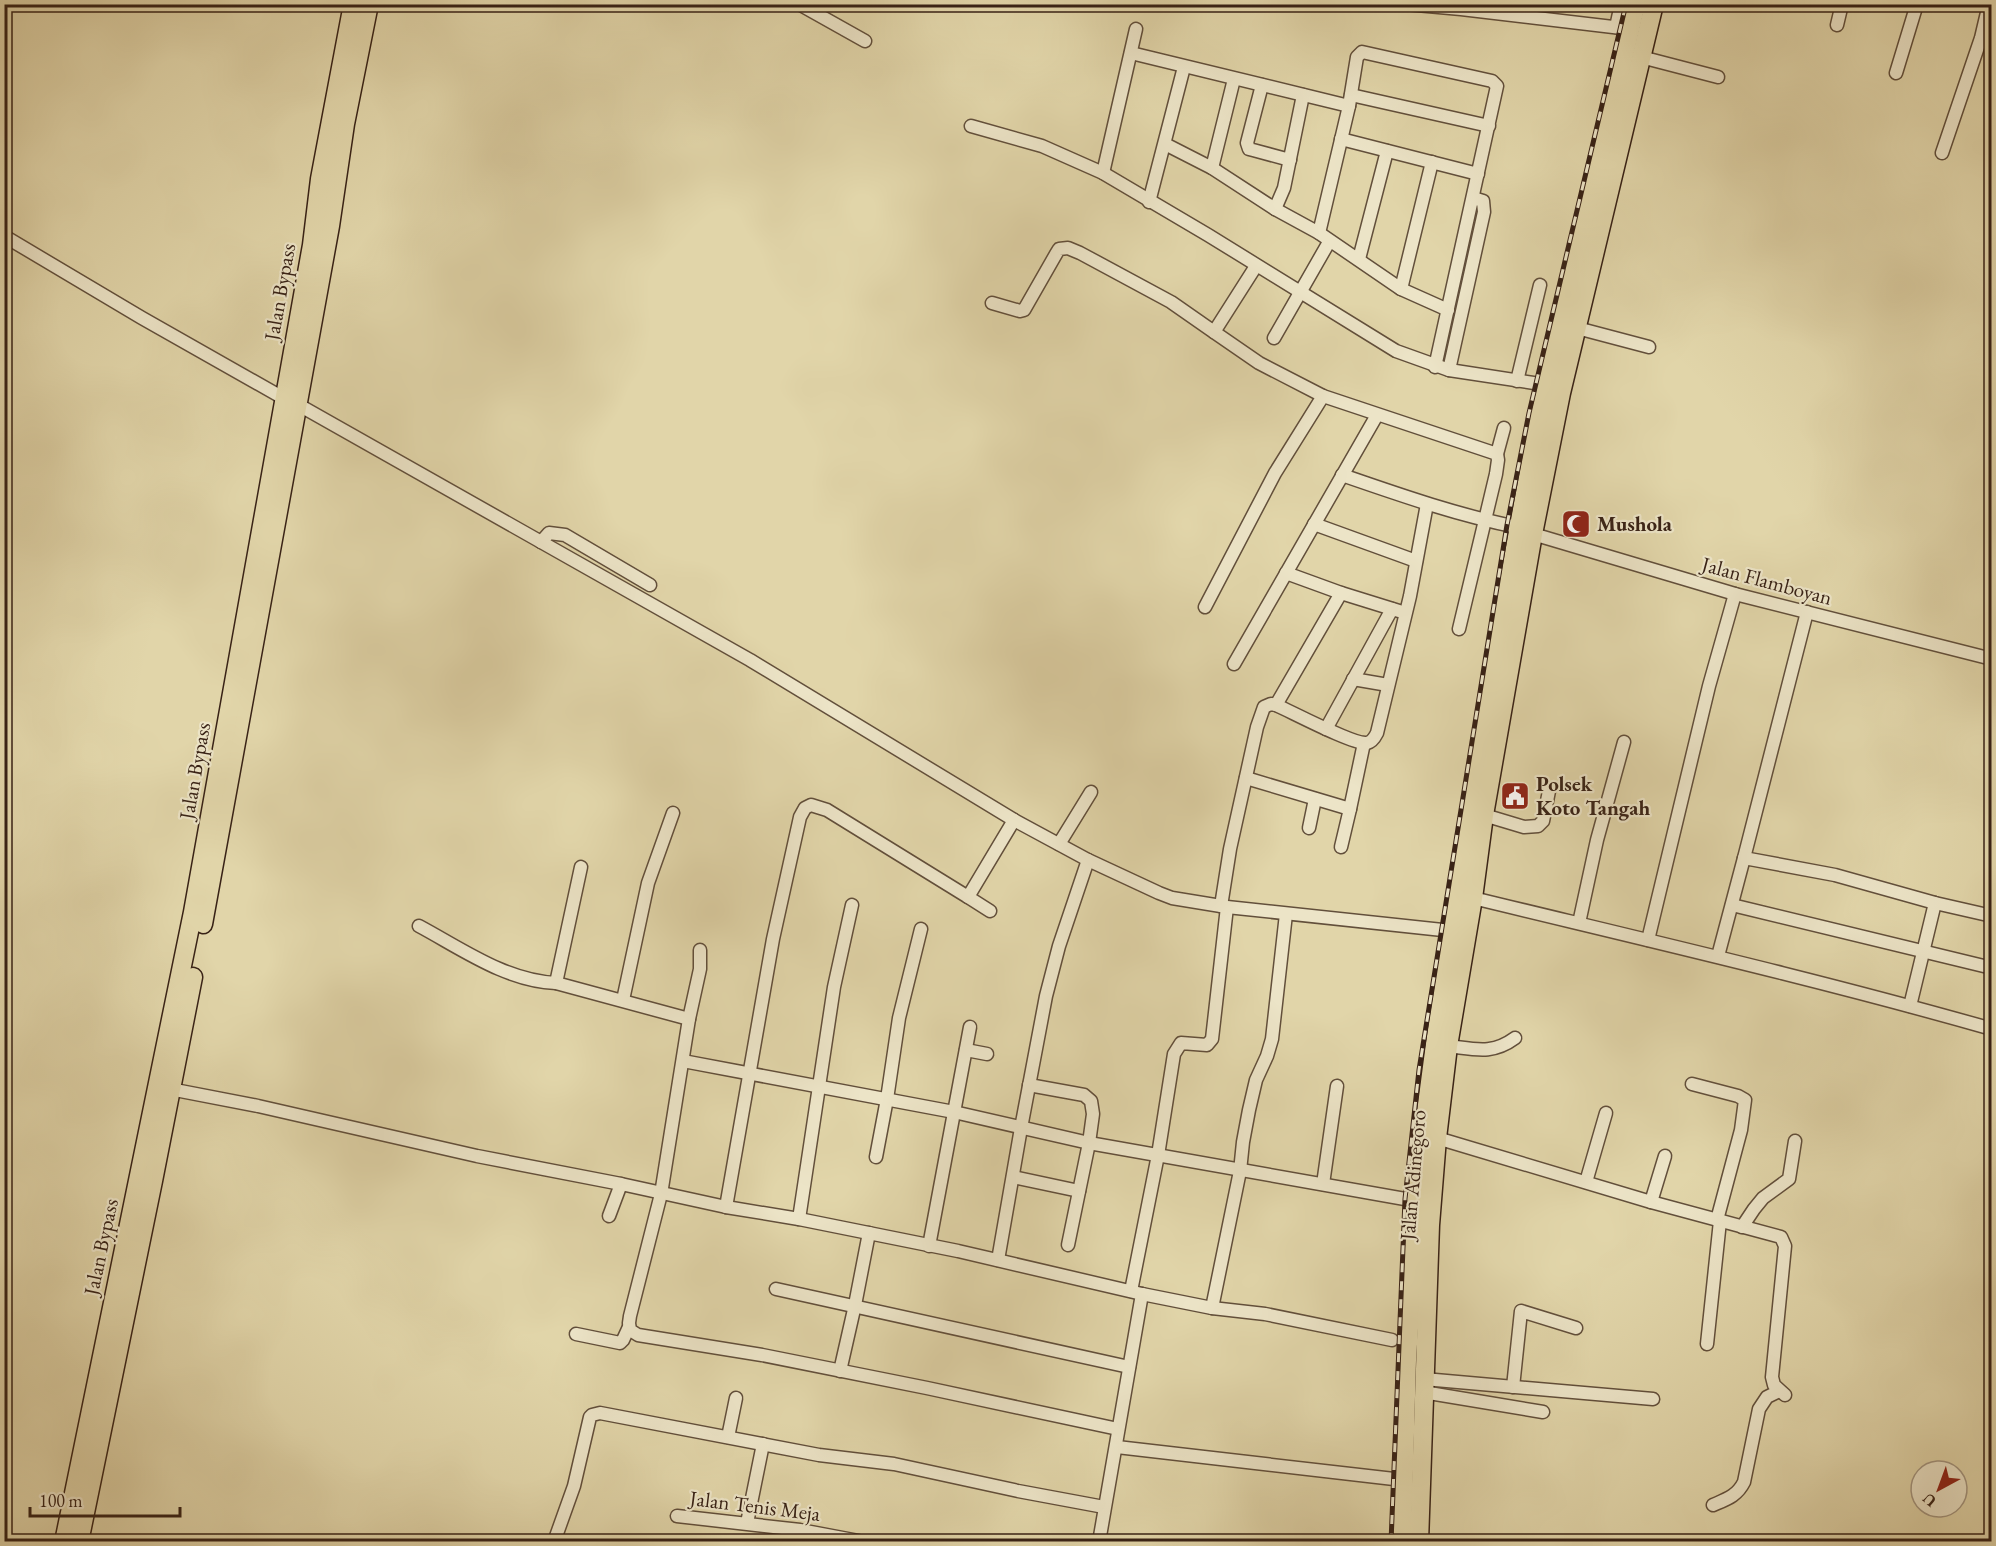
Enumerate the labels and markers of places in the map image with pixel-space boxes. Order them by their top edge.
mosque icon: Mushola [1560,508,1592,540]
place label: Mushola [1597,510,1673,537]
place label: Polsek Koto Tangah [1536,770,1651,821]
public building icon: Polsek Koto Tangah [1499,780,1531,812]

